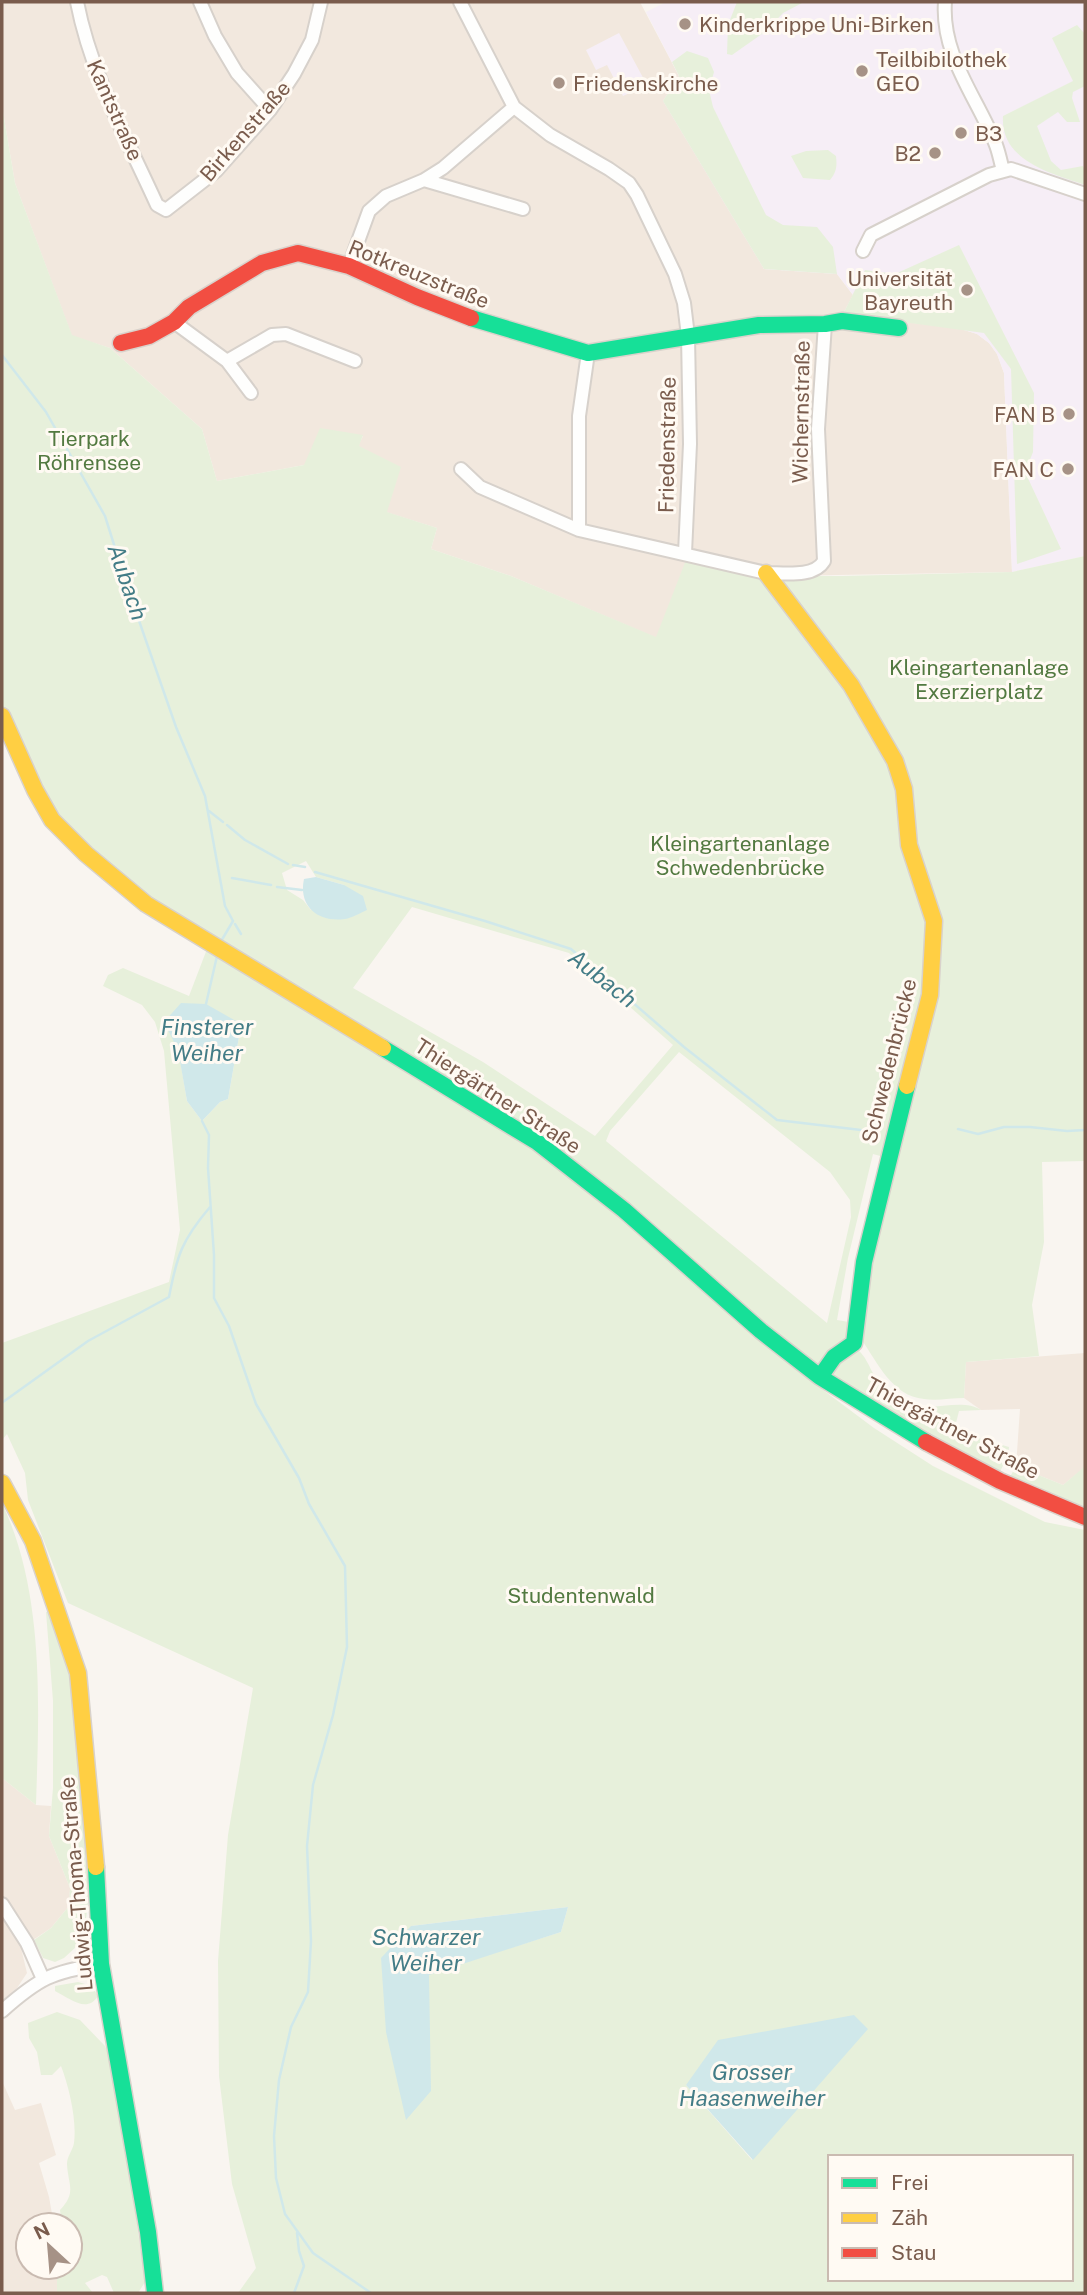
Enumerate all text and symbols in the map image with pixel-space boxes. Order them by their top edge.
place label: Kinderkrippe Uni-Birken [699,12,934,37]
marker: Kinderkrippe Uni-Birken [677,16,693,32]
place label: Teilbibilothek GEO [876,47,1008,96]
street label: Kantstraße [82,56,148,164]
marker: Teilbibilothek GEO [854,63,870,79]
place label: Friedenskirche [573,71,718,96]
marker: Friedenskirche [551,75,567,91]
street label: Birkenstraße [195,76,295,186]
place label: B3 [975,121,1002,146]
marker: B3 [953,125,969,141]
place label: B2 [894,141,921,166]
marker: B2 [927,145,943,161]
street label: Rotkreuzstraße [345,234,493,314]
place label: Universität Bayreuth [847,266,953,315]
marker: Universität Bayreuth [959,282,975,298]
street label: Wichernstraße [787,340,815,484]
street label: Friedenstraße [653,377,681,513]
place label: FAN B [994,402,1055,427]
marker: FAN B [1061,406,1077,422]
park label: Tierpark Röhrensee [37,426,141,475]
place label: FAN C [993,457,1054,482]
marker: FAN C [1060,461,1076,477]
water label: Aubach [102,540,154,624]
park label: Kleingartenanlage Exerzierplatz [889,655,1069,704]
park label: Kleingartenanlage Schwedenbrücke [650,831,830,880]
water label: Aubach [564,943,642,1013]
street label: Schwedenbrücke [856,976,922,1146]
water label: Finsterer Weiher [160,1013,254,1066]
street label: Thiergärtner Straße [410,1033,586,1159]
street label: Thiergärtner Straße [862,1372,1044,1484]
park label: Studentenwald [507,1583,655,1608]
street label: Ludwig-Thoma-Straße [54,1776,98,1992]
water label: Schwarzer Weiher [371,1923,481,1976]
water label: Grosser Haasenweiher [679,2058,826,2111]
legend [828,2155,1073,2281]
text: Frei [891,2170,929,2195]
text: Zäh [891,2205,928,2230]
north arrow [14,2211,84,2281]
text: N [30,2218,53,2244]
text: Stau [891,2240,937,2265]

